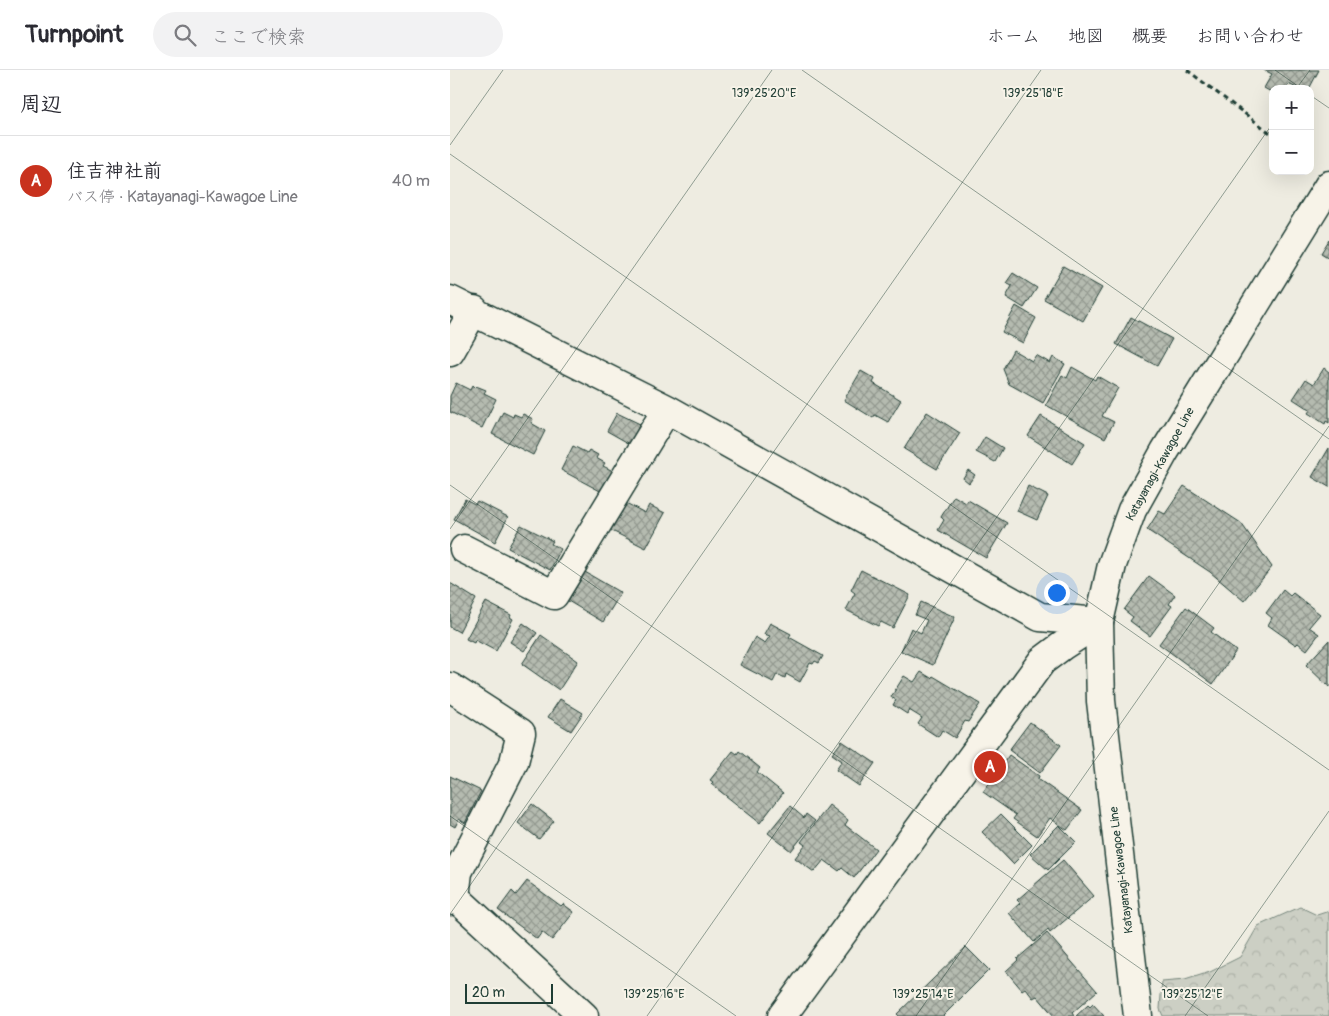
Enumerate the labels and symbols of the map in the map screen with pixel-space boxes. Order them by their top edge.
text: 139°25'20"E [732,86,796,101]
text: 139°25'18"E [1003,86,1063,101]
street label: Katayanagi-Kawagoe Line [1123,405,1198,524]
your location [1044,580,1070,606]
pin: A [974,748,1006,786]
street label: Katayanagi-Kawagoe Line [1106,805,1137,934]
scale bar [465,981,552,1004]
text: 139°25'16"E [623,987,685,1002]
text: 139°25'14"E [892,987,954,1002]
text: 139°25'12"E [1162,987,1222,1002]

